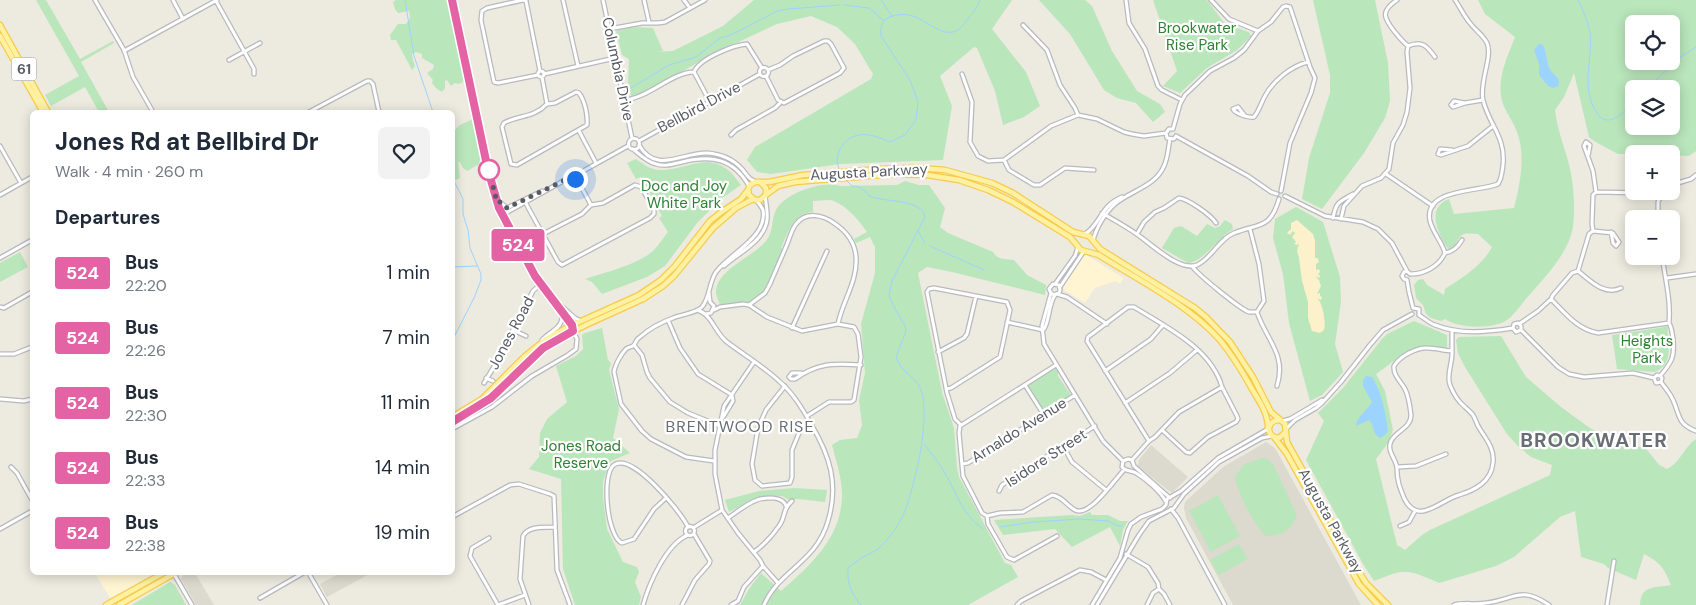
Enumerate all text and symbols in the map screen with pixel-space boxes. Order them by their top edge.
street label: Columbia Drive [597,15,639,123]
map controls [1625,15,1680,265]
button: locate [1625,15,1680,70]
park label: Brookwater Rise Park [1158,18,1237,55]
road number: 61 [12,58,36,80]
street label: Bellbird Drive [654,77,744,137]
button: layers [1625,80,1680,135]
text: Jones Rd at Bellbird Dr [55,126,319,157]
button: heart [378,127,430,179]
button: + [1625,145,1680,200]
unlabelled marker [478,159,500,181]
street label: Augusta Parkway [810,159,929,185]
text: Walk · 4 min · 260 m [55,161,203,182]
your location [563,167,588,192]
park label: Doc and Joy White Park [641,176,728,213]
text: Departures [55,205,160,230]
button: − [1625,210,1680,265]
line badge: 524 [489,229,547,261]
text: 524 [501,233,535,257]
text: Bus [125,250,159,275]
text: 1 min [387,260,430,285]
text: 524 [66,261,99,285]
text: 22:20 [125,275,167,296]
street label: Jones Road [483,293,539,373]
text: Bus [125,315,159,340]
text: 7 min [382,325,430,350]
text: 524 [66,326,99,350]
park label: Heights Park [1621,331,1673,368]
text: 22:26 [125,340,166,361]
text: Bus [125,380,159,405]
text: 11 min [381,390,430,415]
text: 524 [66,391,99,415]
street label: Arnaldo Avenue [968,393,1070,467]
text: 22:30 [125,405,167,426]
district label: BRENTWOOD RISE [666,416,814,437]
street label: Isidore Street [1001,424,1091,492]
district label: BROOKWATER [1520,427,1668,453]
park label: Jones Road Reserve [541,436,621,473]
text: Bus [125,445,159,470]
text: 14 min [375,455,430,480]
text: 524 [66,456,99,480]
street label: Augusta Parkway [1294,465,1369,578]
text: 22:33 [125,470,166,491]
text: Bus [125,510,159,535]
text: 19 min [375,520,430,545]
text: 524 [66,521,99,545]
text: 22:38 [125,535,166,556]

